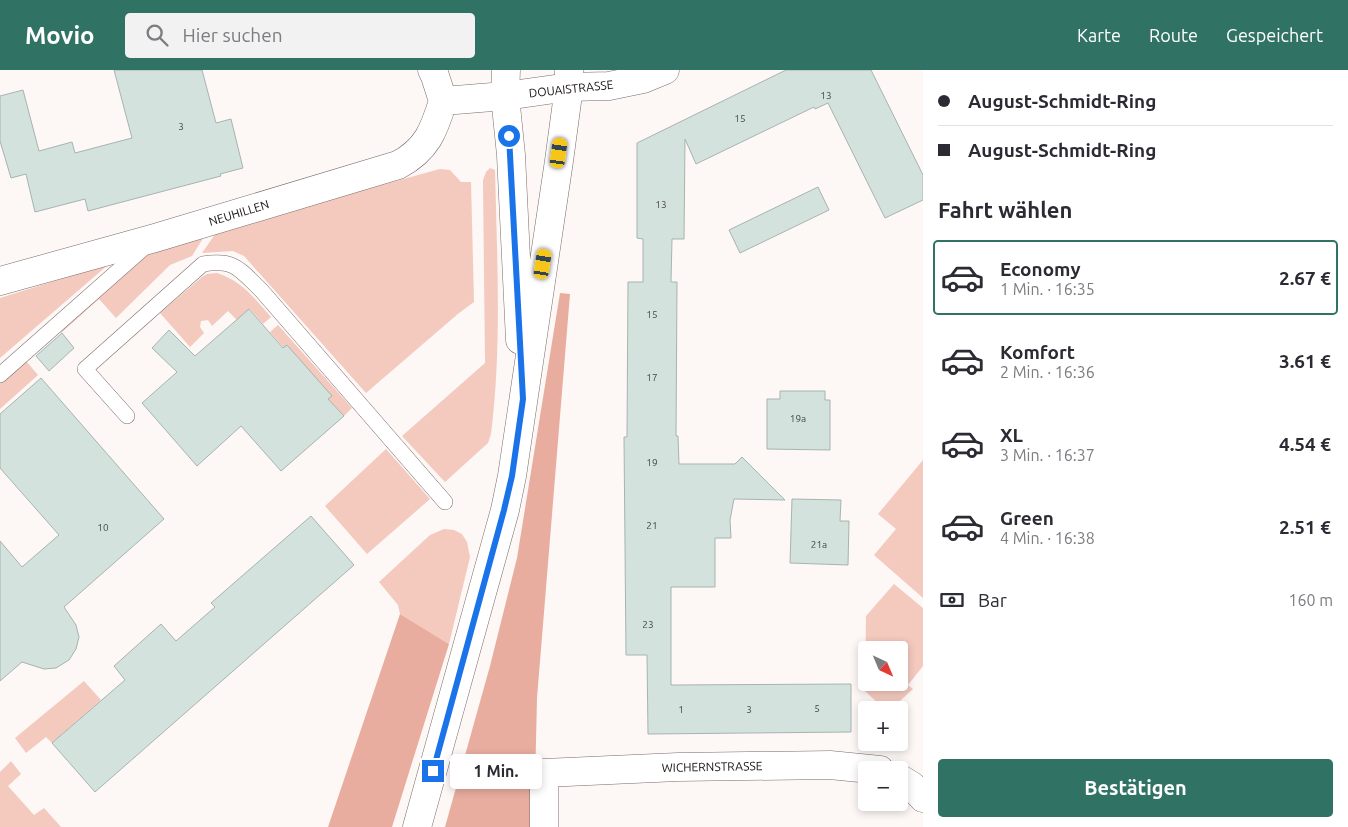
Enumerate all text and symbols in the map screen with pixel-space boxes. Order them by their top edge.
search box [125,13,475,58]
icon: search [143,21,171,49]
text: Movio [25,22,95,49]
text: Hier suchen [183,24,283,46]
text: Karte [1077,25,1121,45]
text: Route [1149,25,1198,45]
text: Gespeichert [1226,25,1323,45]
street label: DOUAISTRASSE [528,78,614,99]
house number: 13 [820,90,832,101]
text: August-Schmidt-Ring [968,90,1156,112]
house number: 15 [734,113,746,124]
house number: 3 [178,121,184,132]
route start [498,125,520,147]
car [549,137,568,169]
text: August-Schmidt-Ring [968,139,1156,161]
street label: NEUHILLEN [207,197,271,228]
text: Fahrt wählen [938,197,1072,222]
house number: 13 [655,199,667,210]
car [533,248,552,280]
icon: car [940,255,985,300]
text: Economy [1000,258,1081,280]
text: 2.67 € [1279,267,1331,289]
text: 1 Min. · 16:35 [1000,280,1095,298]
house number: 15 [646,309,658,320]
icon: car [940,338,985,383]
text: Komfort [1000,341,1075,363]
text: 3.61 € [1279,350,1331,372]
text: 2 Min. · 16:36 [1000,363,1095,381]
house number: 17 [646,372,658,383]
house number: 19a [790,413,806,424]
icon: car [940,421,985,466]
text: XL [1000,424,1023,446]
text: 4.54 € [1279,433,1331,455]
text: 3 Min. · 16:37 [1000,446,1095,464]
house number: 19 [646,457,658,468]
icon: car [940,504,985,549]
text: Green [1000,507,1054,529]
text: 2.51 € [1279,516,1331,538]
house number: 21 [646,520,658,531]
house number: 10 [97,522,109,533]
text: 4 Min. · 16:38 [1000,529,1095,547]
house number: 21a [811,539,827,550]
icon: cash [938,586,966,614]
text: Bar [978,589,1007,611]
text: 160 m [1288,591,1333,609]
house number: 23 [642,619,654,630]
north arrow [858,641,908,691]
map controls [858,641,908,811]
button: + [858,701,908,751]
house number: 5 [814,703,820,714]
house number: 1 [678,704,684,715]
house number: 3 [746,704,752,715]
callout: 1 Min. [450,754,543,788]
street label: WICHERNSTRASSE [662,759,763,774]
button: Bestätigen [938,759,1333,817]
route end [422,760,444,782]
button: − [858,761,908,811]
text: 1 Min. [474,762,518,780]

